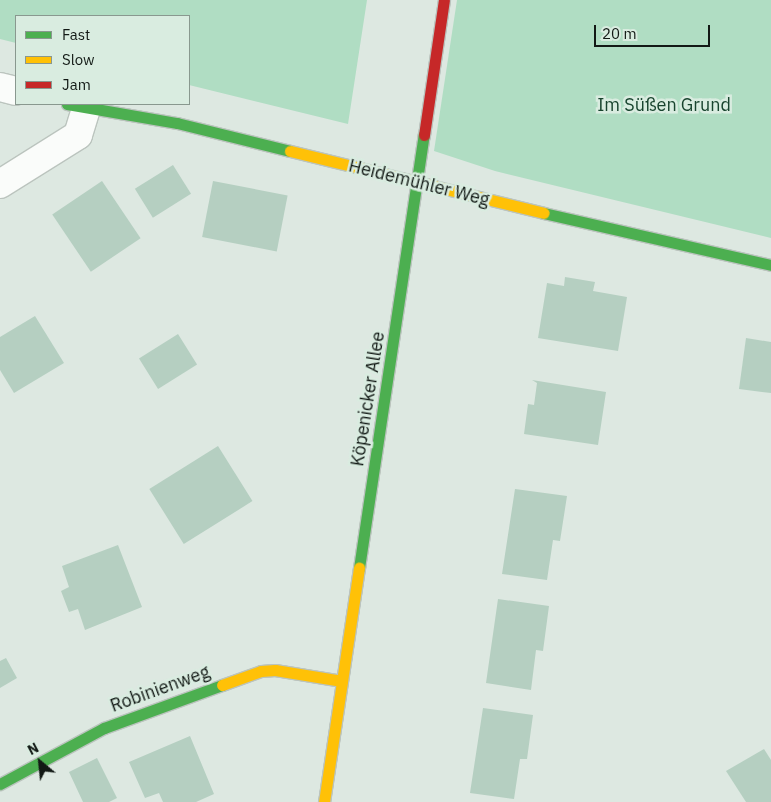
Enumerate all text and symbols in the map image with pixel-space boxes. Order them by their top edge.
legend [15,15,190,105]
scale bar [596,15,712,47]
text: 20 m [602,24,637,43]
text: Fast [62,25,90,44]
text: Slow [62,50,95,69]
text: Jam [62,75,91,94]
park label: Im Süßen Grund [597,94,731,116]
street label: Heidemühler Weg [346,155,492,211]
street label: Köpenicker Allee [347,330,389,468]
street label: Robinienweg [107,661,213,717]
north arrow [15,737,65,787]
text: N [24,738,42,759]

